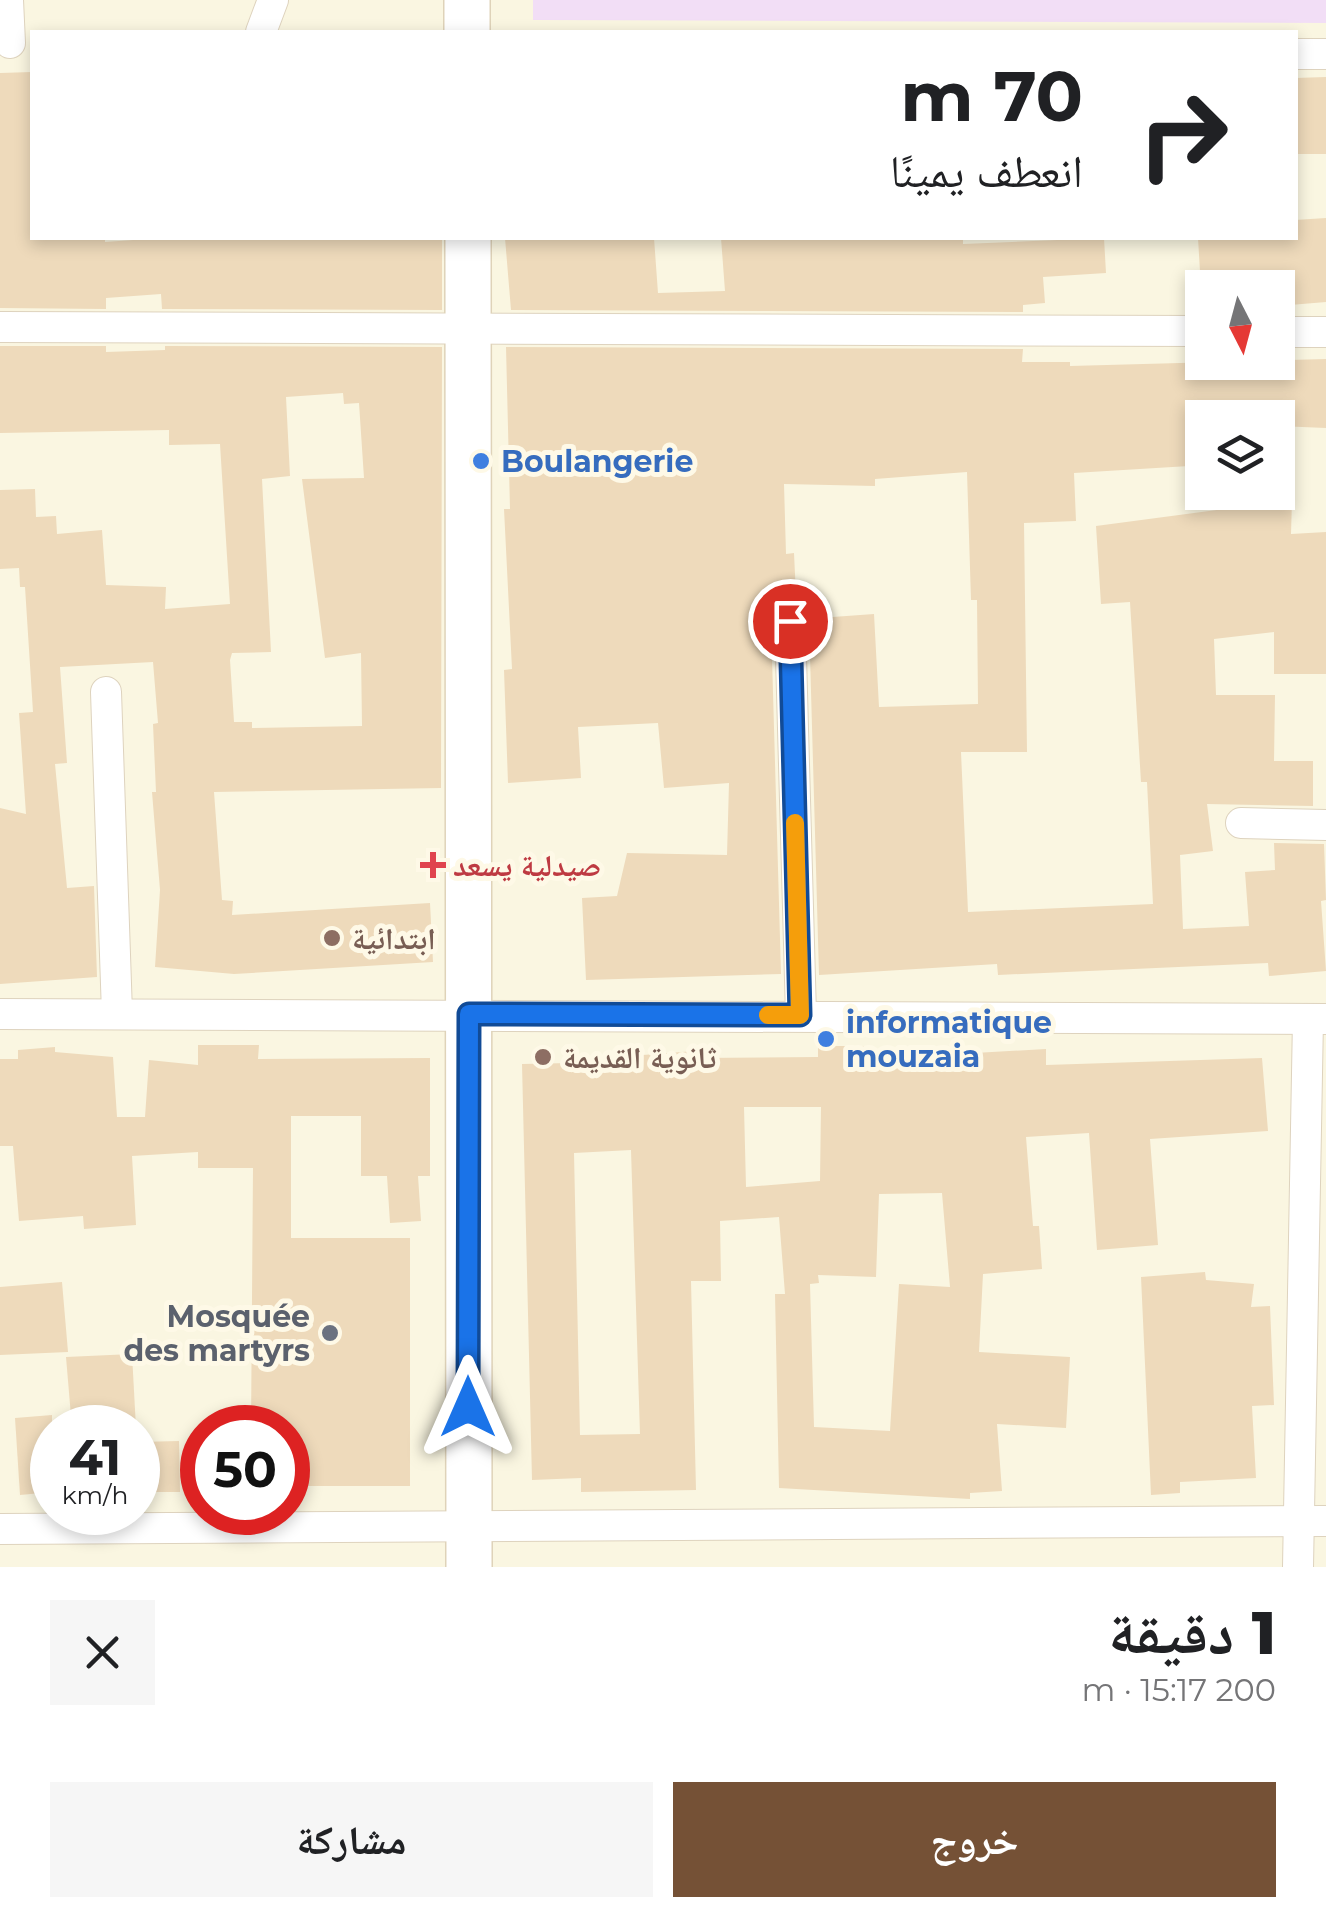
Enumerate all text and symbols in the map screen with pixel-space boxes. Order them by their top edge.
text: 70 m [900,53,1083,139]
icon: right [1118,70,1248,200]
text: انعطف يمينًا [890,143,1083,198]
north arrow [1185,270,1295,380]
map controls [1185,270,1295,510]
button: layers [1185,400,1295,510]
place label: Boulangerie [501,443,693,480]
marker: Boulangerie [470,450,492,472]
pin [748,579,833,664]
icon: arrive [763,594,818,649]
place label: صيدلية يسعد [453,847,601,884]
marker: صيدلية يسعد [422,854,444,876]
place label: ابتدائية [352,920,436,957]
marker: ابتدائية [321,927,343,949]
place label: informatique mouzaia [846,1004,1052,1075]
marker: informatique mouzaia [815,1028,837,1050]
place label: ثانوية القديمة [563,1039,717,1076]
marker: ثانوية القديمة [532,1046,554,1068]
place label: Mosquée des martyrs [123,1298,310,1369]
marker: Mosquée des martyrs [319,1322,341,1344]
position arrow [416,1355,520,1459]
speed limit sign: 50 [180,1405,310,1535]
text: 41 [69,1427,121,1488]
text: km/h [62,1480,128,1510]
text: 1 دقيقة [1108,1596,1276,1669]
button: close [50,1600,155,1705]
text: 200 m · 15:17 [1081,1670,1276,1709]
button: مشاركة [50,1782,653,1897]
button: خروج [673,1782,1276,1897]

